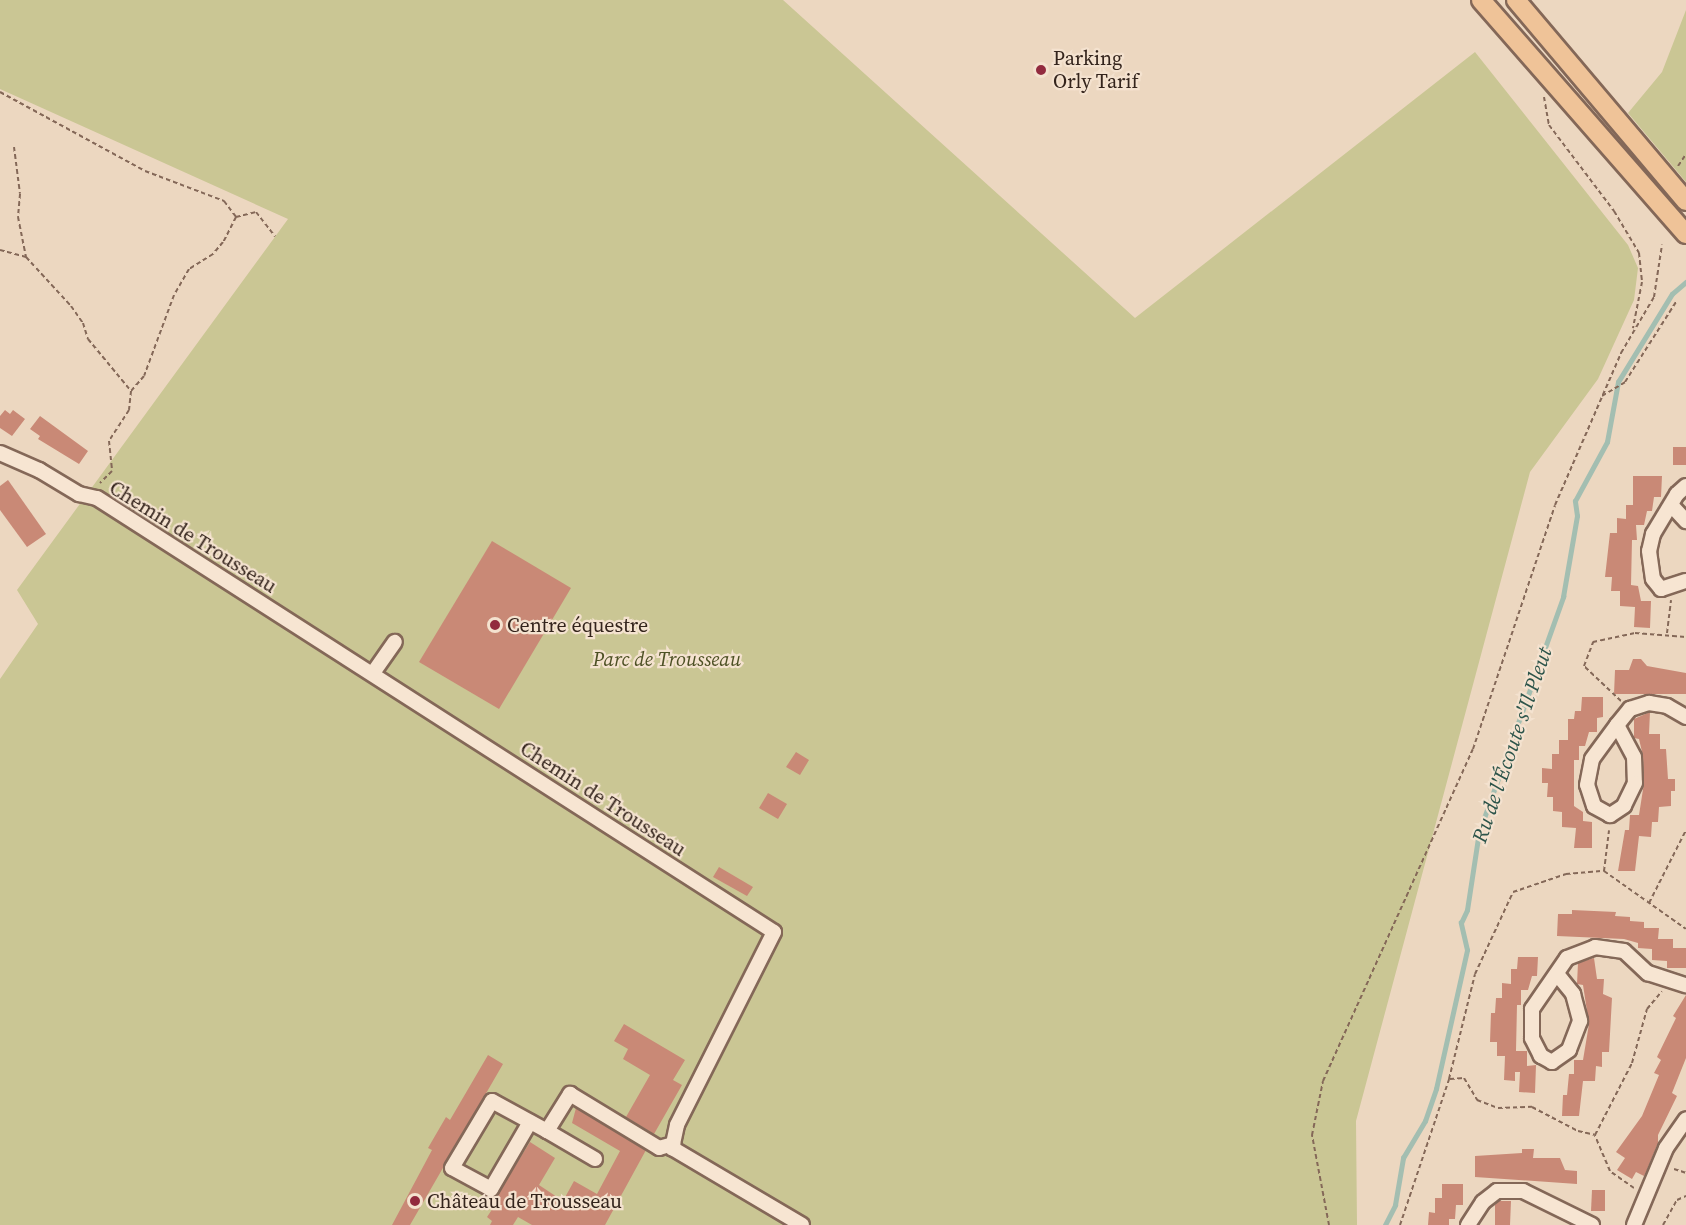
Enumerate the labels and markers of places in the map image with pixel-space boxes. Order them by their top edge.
place label: Parking Orly Tarif [1053,46,1139,93]
marker: Parking Orly Tarif [1034,63,1048,77]
place label: Centre équestre [507,613,648,637]
marker: Centre équestre [488,618,502,632]
place label: Château de Trousseau [427,1189,622,1213]
marker: Château de Trousseau [408,1194,422,1208]

